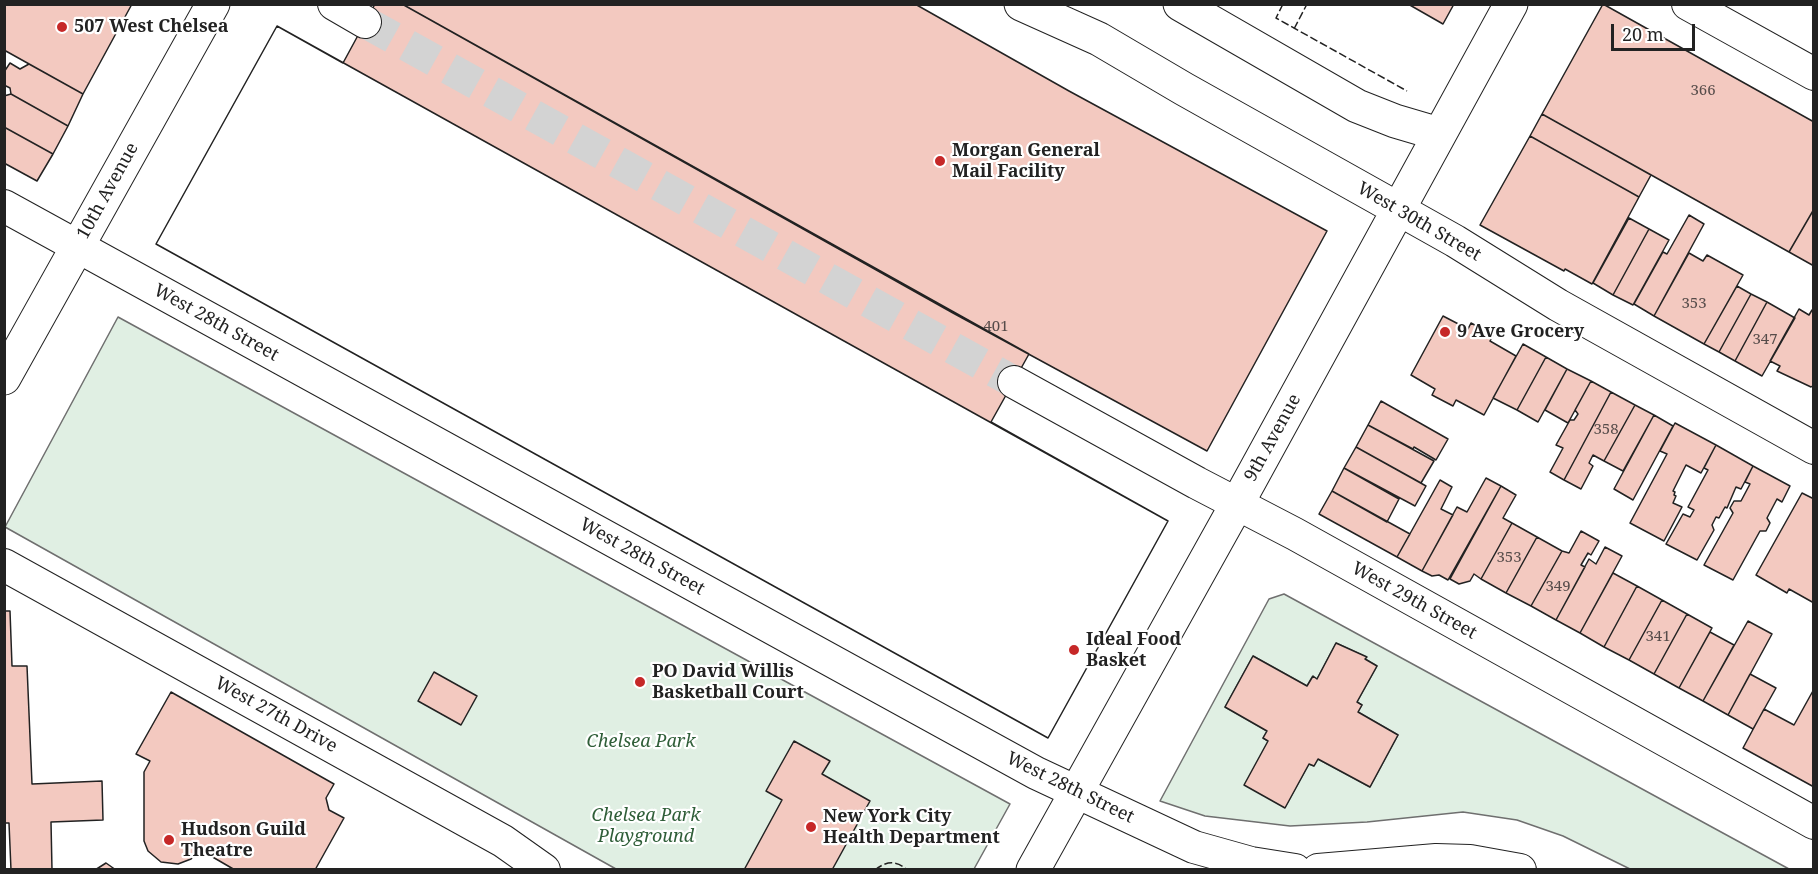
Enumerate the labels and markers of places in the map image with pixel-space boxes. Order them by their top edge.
place label: 507 West Chelsea [74,16,229,38]
marker: 507 West Chelsea [55,20,69,34]
place label: Morgan General Mail Facility [952,140,1100,182]
marker: Morgan General Mail Facility [933,154,947,168]
place label: 9 Ave Grocery [1457,321,1584,343]
marker: 9 Ave Grocery [1438,325,1452,339]
place label: Ideal Food Basket [1086,629,1181,672]
marker: Ideal Food Basket [1067,643,1081,657]
place label: PO David Willis Basketball Court [652,661,804,704]
marker: PO David Willis Basketball Court [633,675,647,689]
place label: New York City Health Department [823,806,1000,848]
place label: Hudson Guild Theatre [181,819,306,862]
marker: New York City Health Department [804,820,818,834]
marker: Hudson Guild Theatre [162,833,176,847]

